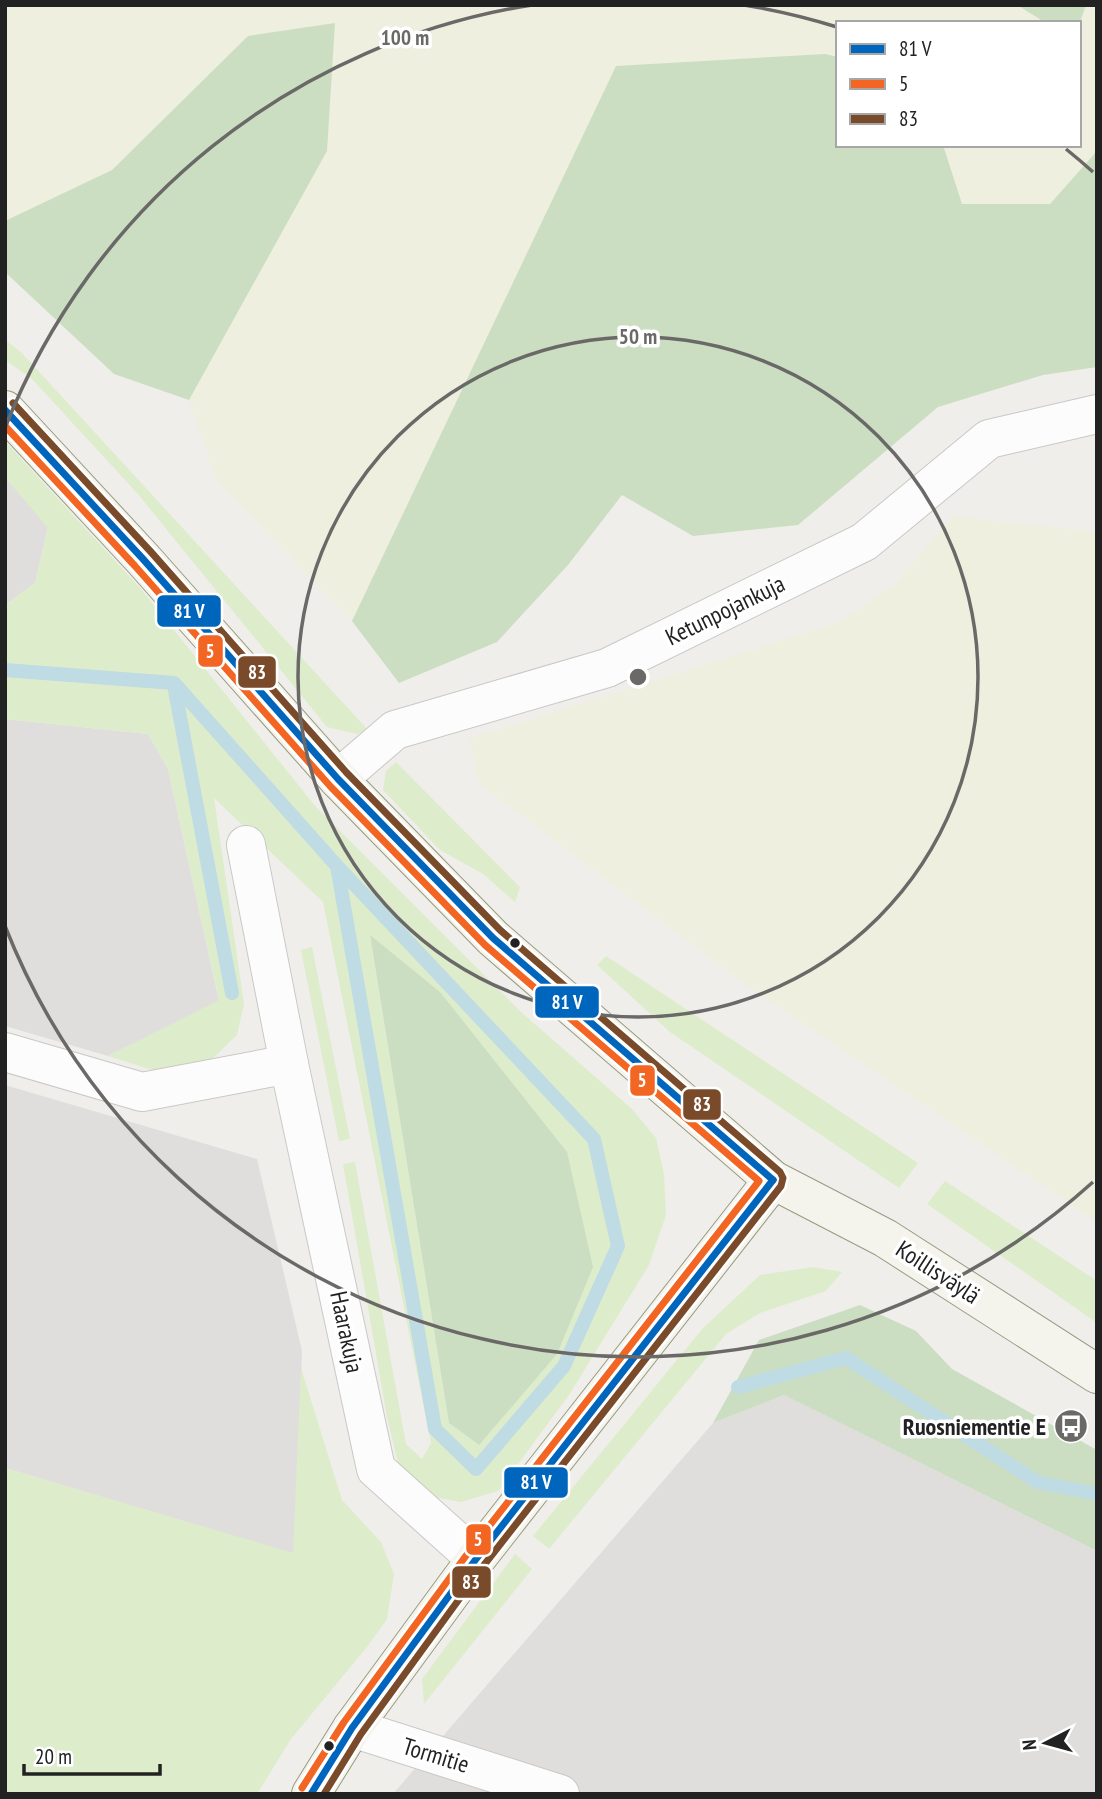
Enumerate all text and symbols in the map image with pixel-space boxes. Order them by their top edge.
legend [836,21,1081,147]
text: 100 m [381,24,429,51]
text: 81 V [899,35,932,62]
text: 5 [899,70,908,97]
text: 83 [899,105,918,132]
text: 50 m [619,323,657,350]
street label: Ketunpojankuja [660,568,790,652]
line badge: 81 V [156,594,222,628]
text: 81 V [173,599,205,623]
line badge: 5 [197,634,224,668]
text: 5 [205,639,215,663]
line badge: 83 [237,655,277,689]
text: 83 [248,660,266,684]
centre of rings [626,665,650,689]
unlabelled marker [508,936,522,950]
line badge: 81 V [534,985,600,1019]
text: 81 V [551,990,583,1014]
line badge: 5 [629,1064,656,1097]
text: 5 [637,1068,647,1092]
line badge: 83 [682,1088,722,1121]
text: 83 [693,1092,711,1116]
street label: Koillisväylä [890,1233,986,1311]
street label: Haarakuja [323,1288,371,1376]
bus stop icon: Ruosniementie E [1052,1407,1090,1445]
place label: Ruosniementie E [903,1411,1046,1442]
line badge: 81 V [503,1466,569,1499]
text: 81 V [520,1470,552,1494]
line badge: 5 [465,1523,492,1556]
text: 5 [473,1527,483,1551]
line badge: 83 [451,1565,492,1599]
text: 83 [462,1570,480,1594]
north arrow [1011,1708,1081,1778]
street label: Tormitie [399,1730,473,1780]
scale bar [24,1732,161,1776]
text: N [1017,1738,1042,1751]
unlabelled marker [322,1739,336,1753]
text: 20 m [35,1743,72,1770]

